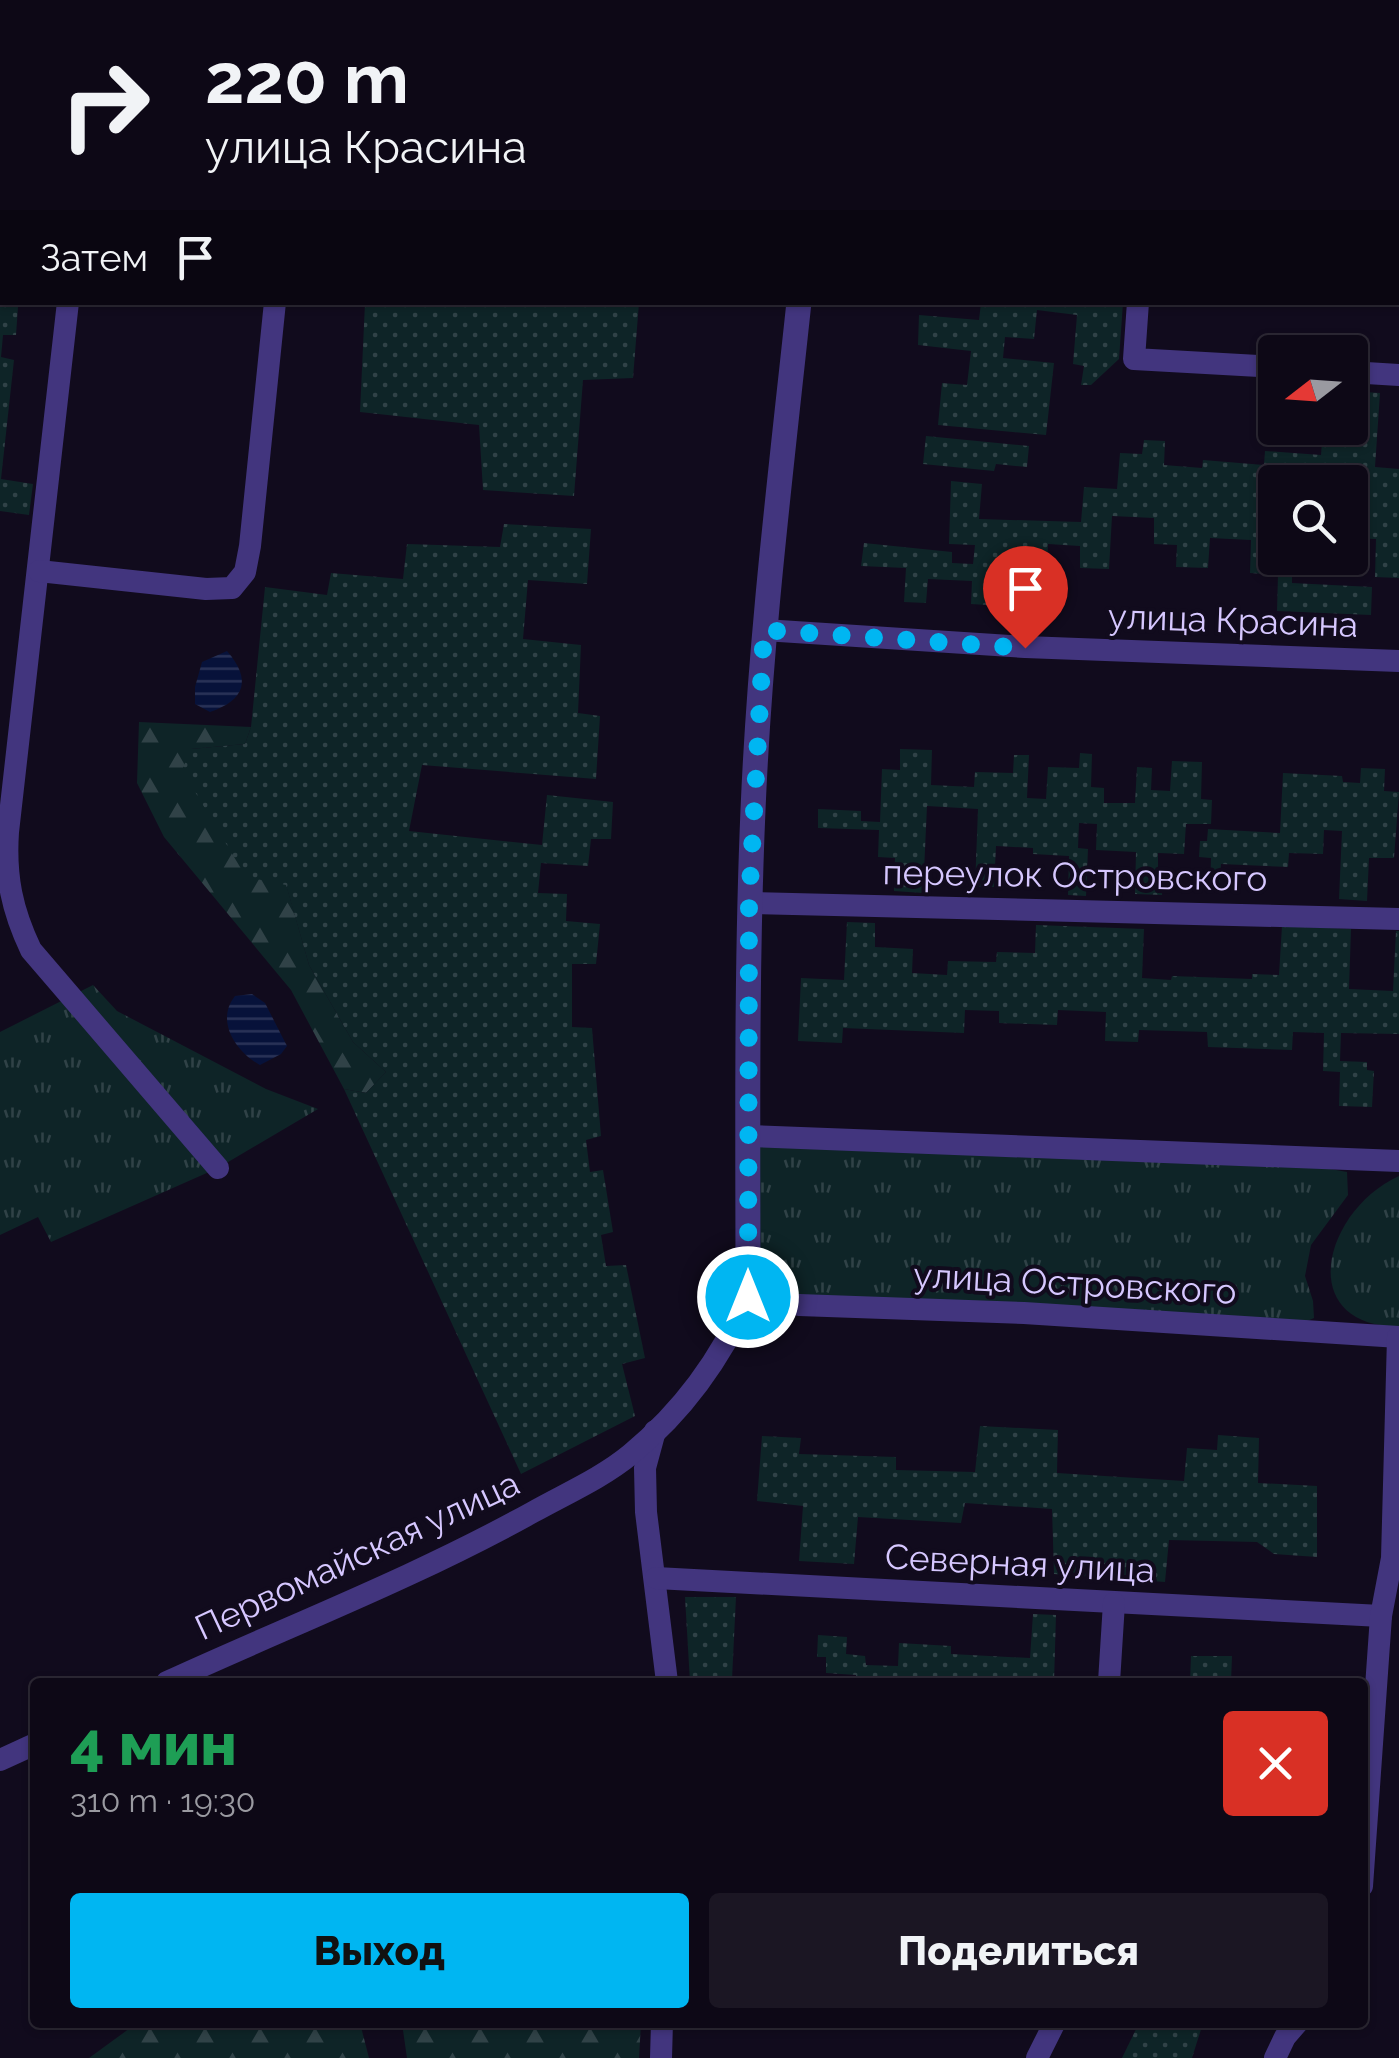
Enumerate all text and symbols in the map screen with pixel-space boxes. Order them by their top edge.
text: 220 m [205,37,409,119]
icon: right [40,40,170,170]
text: улица Красина [205,121,527,174]
icon: arrive [168,230,223,285]
text: Затем [40,235,148,280]
north arrow [1258,335,1368,445]
map controls [1258,335,1368,575]
button: search [1258,465,1368,575]
pin [983,546,1068,649]
icon: arrive [998,561,1053,616]
street label: улица Красина [1107,595,1359,645]
street label: переулок Островского [882,851,1268,899]
position arrow [696,1245,800,1349]
street label: улица Островского [912,1254,1238,1312]
street label: Первомайская улица [189,1462,525,1648]
street label: Северная улица [884,1535,1156,1591]
text: 4 мин [70,1709,237,1779]
button: close [1223,1711,1328,1816]
text: 310 m · 19:30 [70,1782,255,1819]
button: Выход [70,1893,689,2008]
button: Поделиться [709,1893,1328,2008]

